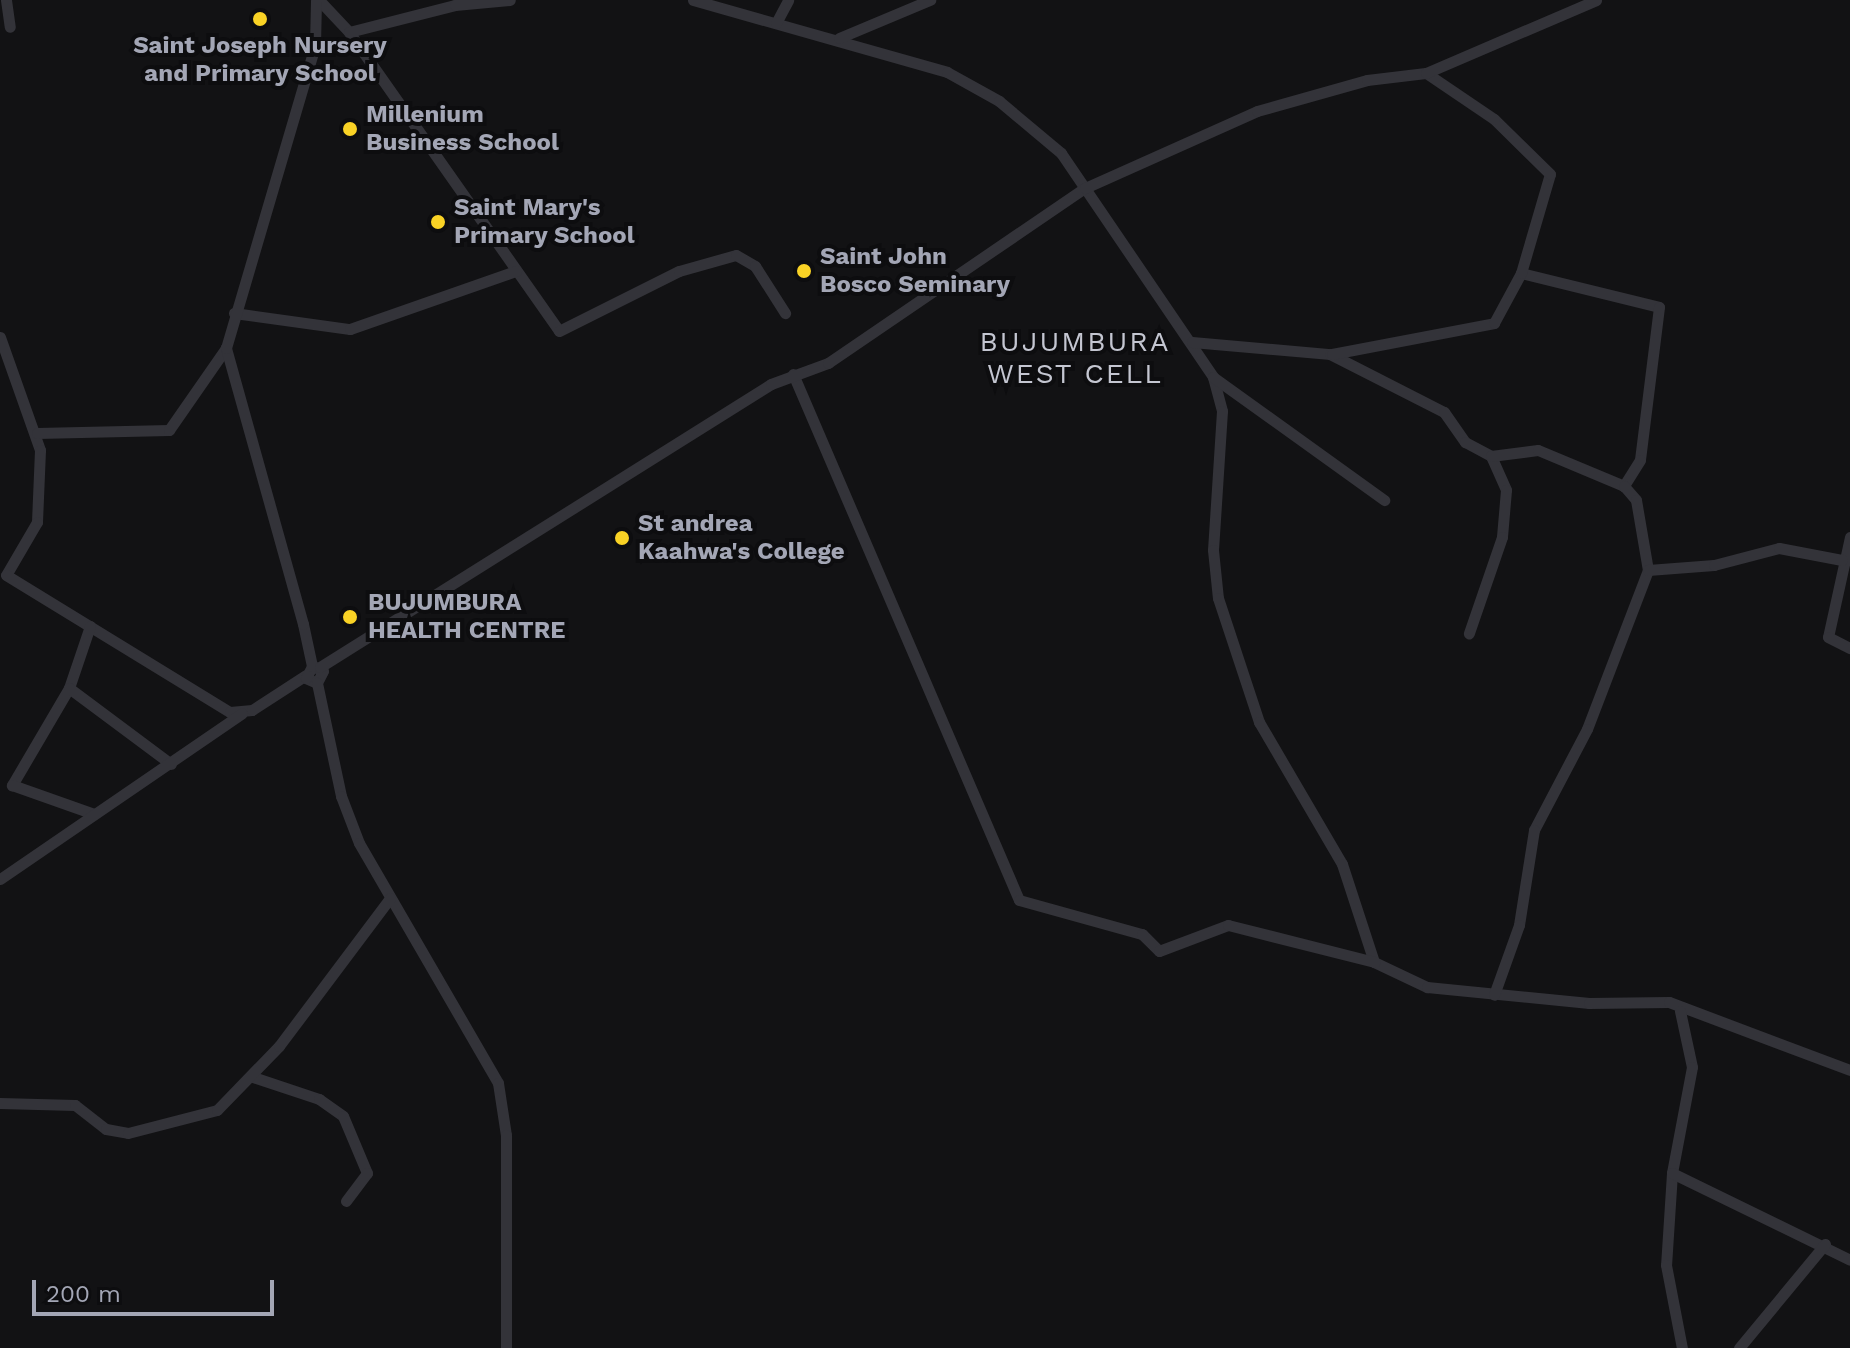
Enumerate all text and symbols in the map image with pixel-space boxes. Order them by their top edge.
marker: Saint Joseph Nursery and Primary School [251,10,269,28]
place label: Saint Joseph Nursery and Primary School [133,32,387,88]
place label: Millenium Business School [366,101,559,157]
marker: Millenium Business School [341,120,359,138]
place label: Saint Mary's Primary School [454,194,635,250]
marker: Saint Mary's Primary School [429,213,447,231]
place label: Saint John Bosco Seminary [820,243,1010,299]
marker: Saint John Bosco Seminary [795,262,813,280]
district label: BUJUMBURA WEST CELL [980,325,1170,391]
place label: St andrea Kaahwa's College [638,510,845,566]
marker: St andrea Kaahwa's College [613,529,631,547]
place label: BUJUMBURA HEALTH CENTRE [368,589,565,645]
marker: BUJUMBURA HEALTH CENTRE [339,606,361,628]
scale bar [36,1264,278,1314]
text: 200 m [46,1280,121,1308]

